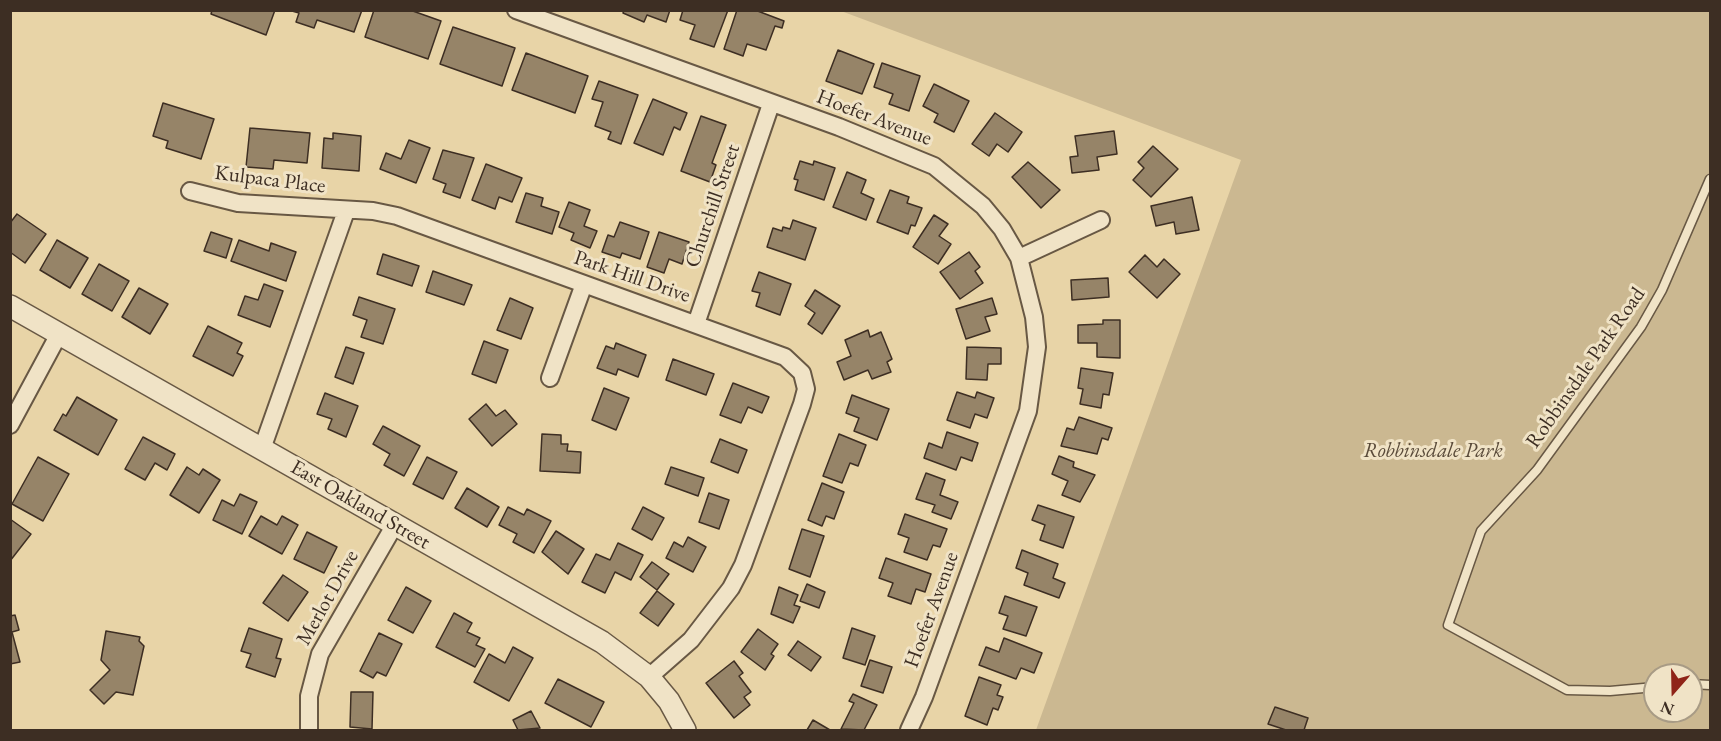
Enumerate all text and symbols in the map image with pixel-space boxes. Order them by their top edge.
street label: Hoefer Avenue [813,84,935,152]
street label: Churchill Street [680,141,746,271]
street label: Kulpaca Place [213,161,327,199]
street label: Park Hill Drive [571,245,693,309]
street label: Robbinsdale Park Road [1521,283,1651,453]
park label: Robbinsdale Park [1363,438,1503,464]
street label: East Oakland Street [286,455,434,555]
street label: Merlot Drive [292,546,364,650]
street label: Hoefer Avenue [899,549,965,671]
north arrow [1643,663,1703,723]
text: N [1658,696,1677,721]

